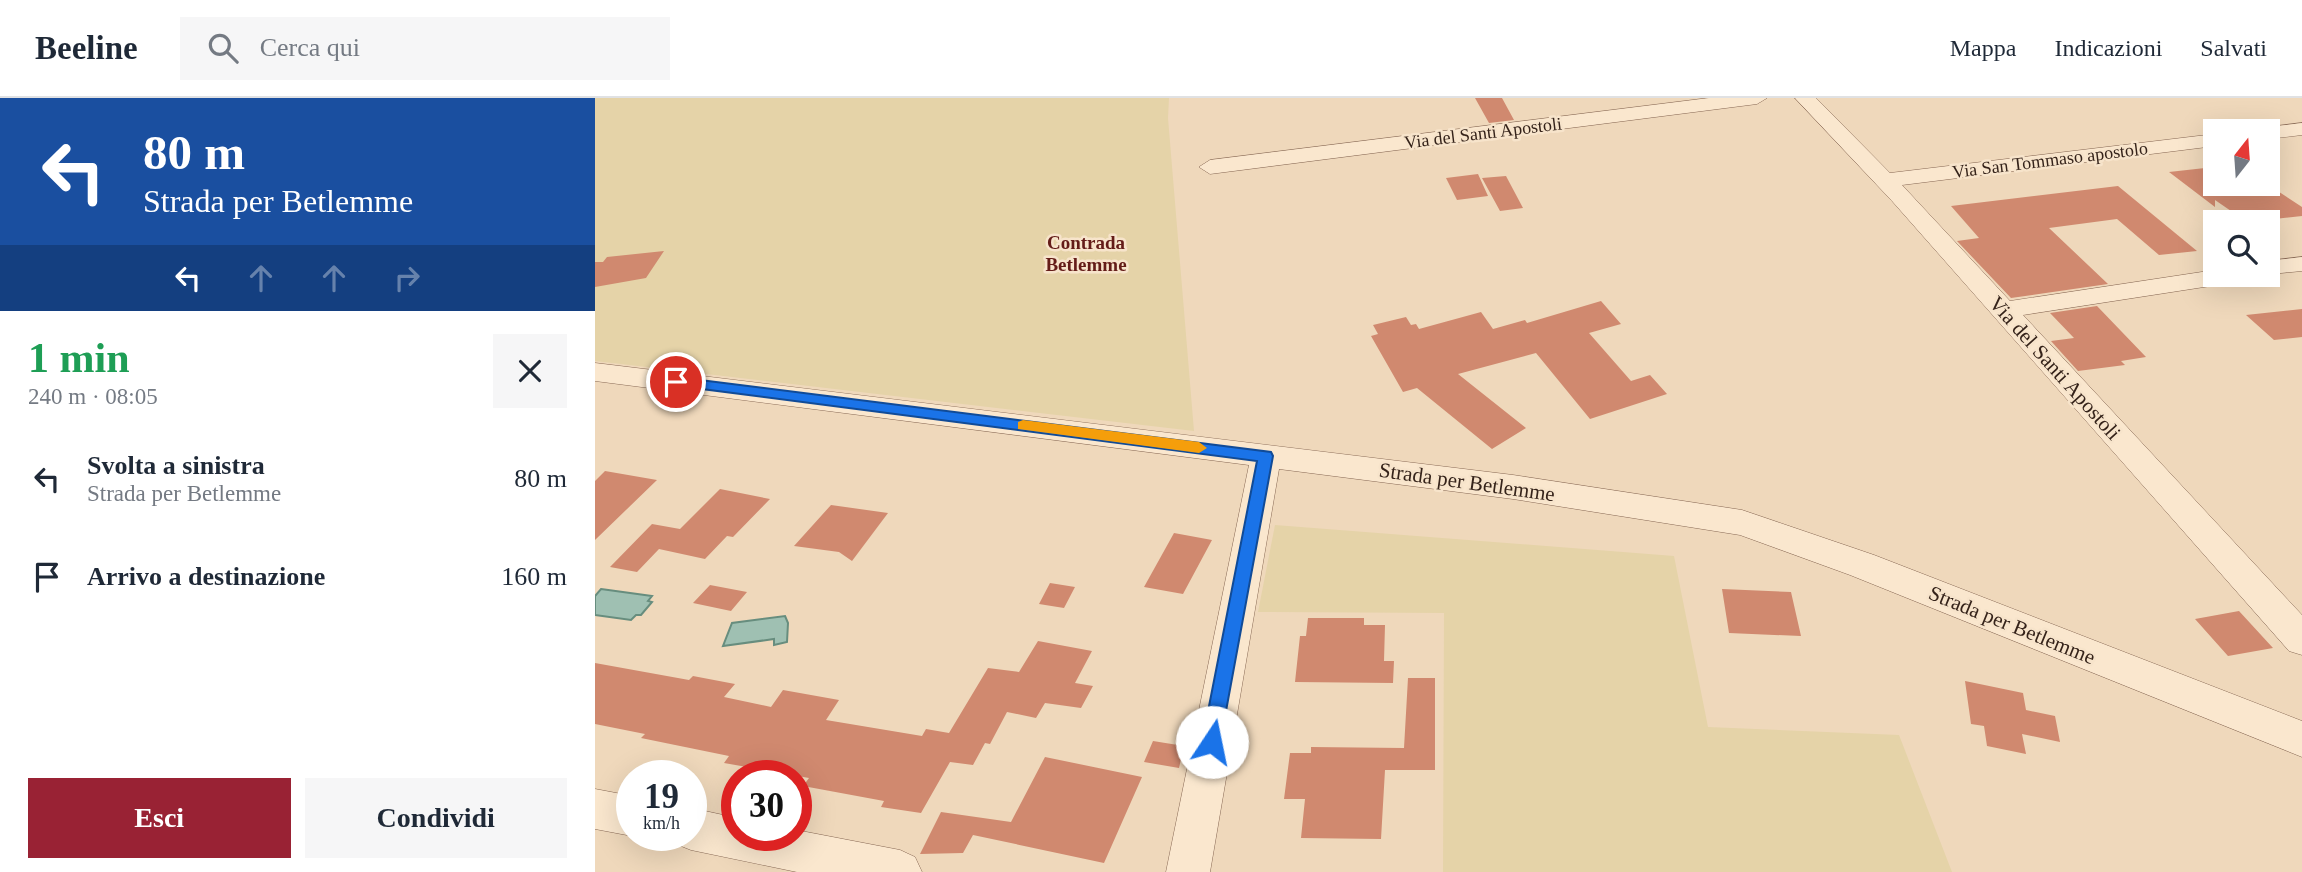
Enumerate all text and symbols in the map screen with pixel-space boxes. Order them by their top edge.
search box [180,17,670,80]
icon: search [204,29,242,67]
text: Beeline [35,30,138,66]
text: Cerca qui [260,33,360,62]
text: Mappa [1950,35,2016,61]
text: Indicazioni [2054,35,2162,61]
text: Salvati [2200,35,2267,61]
street label: Via del Santi Apostoli [1403,113,1563,153]
north arrow [2203,119,2280,196]
map controls [2203,119,2280,287]
text: 80 m [143,125,245,180]
icon: left [28,126,119,217]
street label: Via San Tommaso apostolo [1951,138,2149,182]
text: Strada per Betlemme [143,183,413,219]
button: search [2203,210,2280,287]
district label: Contrada Betlemme [1045,232,1127,275]
icon: left [169,259,207,297]
icon: ahead [242,259,280,297]
icon: ahead [315,259,353,297]
icon: right [388,259,426,297]
street label: Via del Santi Apostoli [1984,291,2126,445]
button: close [493,334,567,408]
text: 1 min [28,335,130,381]
pin [646,352,706,412]
icon: arrive [657,363,695,401]
text: 240 m · 08:05 [28,384,158,409]
text: Svolta a sinistra [87,451,265,480]
street label: Strada per Betlemme [1378,458,1556,506]
icon: left [28,460,66,498]
text: 80 m [514,464,567,493]
text: Strada per Betlemme [87,481,281,506]
icon: arrive [28,558,66,596]
text: Arrivo a destinazione [87,562,325,591]
text: 160 m [501,562,567,591]
street label: Strada per Betlemme [1925,581,2099,669]
position arrow [1175,705,1249,779]
speed limit sign: 30 [721,760,812,851]
text: 19 [644,777,679,816]
button: Esci [28,778,291,858]
button: Condividi [305,778,567,858]
text: km/h [643,813,680,833]

